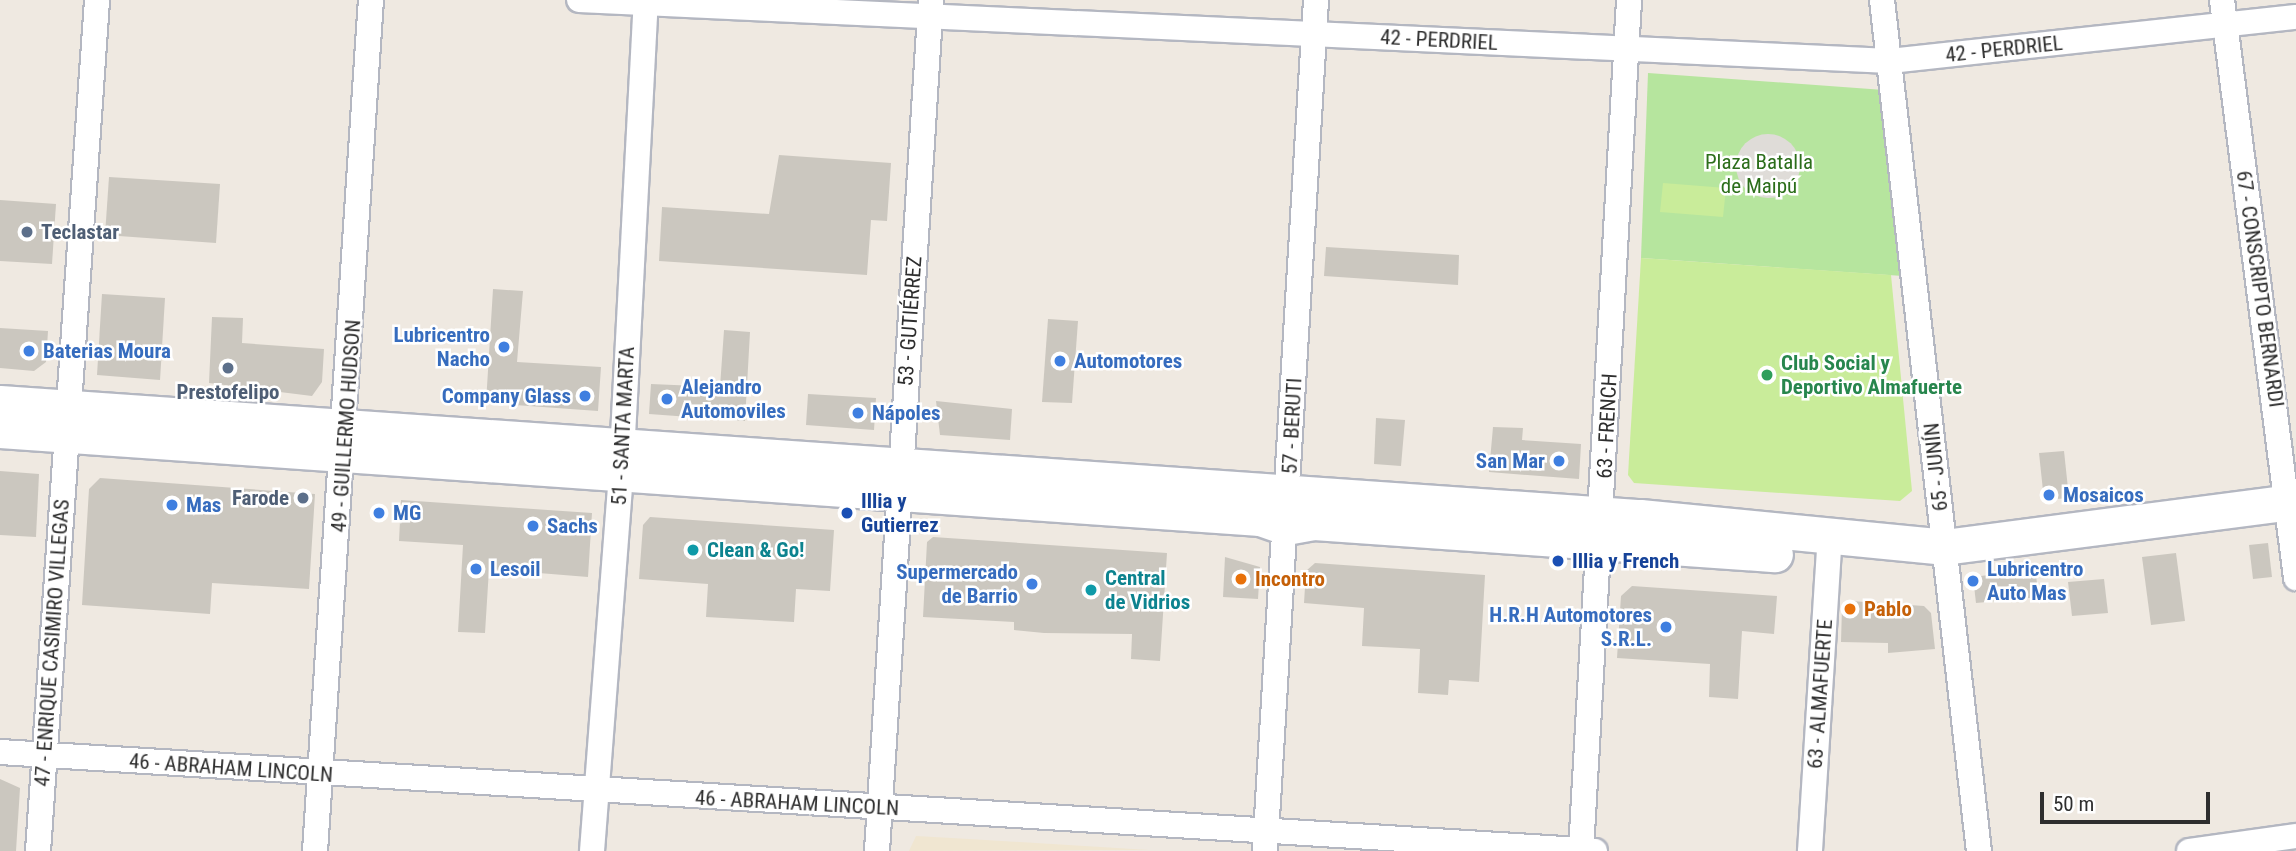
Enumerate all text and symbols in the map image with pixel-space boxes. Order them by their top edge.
street label: 42 - PERDRIEL [1380,24,1498,56]
street label: 42 - PERDRIEL [1944,30,2064,68]
park label: Plaza Batalla de Maipú [1705,149,1813,199]
street label: 67 - CONSCRIPTO BERNARDI [2231,169,2289,409]
place label: Teclastar [41,219,119,245]
marker: Teclastar [19,224,35,240]
street label: 53 - GUTIÉRREZ [893,255,927,387]
street label: 49 - GUILLERMO HUDSON [326,319,366,533]
place label: Lubricentro Nacho [394,322,490,372]
place label: Baterias Moura [43,338,171,364]
marker: Lubricentro Nacho [496,339,512,355]
marker: Baterias Moura [21,343,37,359]
street label: 51 - SANTA MARTA [606,346,640,506]
place label: Automotores [1074,348,1182,374]
place label: Club Social y Deportivo Almafuerte [1781,350,1962,400]
marker: Automotores [1052,353,1068,369]
marker: Prestofelipo [220,360,236,376]
marker: Club Social y Deportivo Almafuerte [1759,367,1775,383]
street label: 63 - FRENCH [1592,373,1622,479]
place label: Alejandro Automoviles [681,374,786,424]
street label: 57 - BERUTI [1277,377,1307,475]
place label: Prestofelipo [177,379,279,405]
place label: Company Glass [442,383,571,409]
marker: Company Glass [577,388,593,404]
marker: Alejandro Automoviles [659,391,675,407]
place label: Nápoles [872,400,940,426]
marker: Nápoles [850,405,866,421]
street label: 65 - JUNÍN [1919,422,1953,512]
place label: San Mar [1476,448,1545,474]
marker: San Mar [1551,453,1567,469]
place label: Mosaicos [2063,482,2144,508]
place label: Farode [232,485,289,511]
marker: Mosaicos [2041,487,2057,503]
place label: Illia y Gutierrez [861,488,939,538]
marker: Farode [295,490,311,506]
place label: Mas [186,492,221,518]
marker: Mas [164,497,180,513]
street label: 47 - ENRIQUE CASIMIRO VILLEGAS [29,499,75,787]
place label: MG [393,500,421,526]
marker: MG [371,505,387,521]
marker: Illia y Gutierrez [839,505,855,521]
place label: Sachs [547,513,598,539]
marker: Sachs [525,518,541,534]
place label: Clean & Go! [707,537,805,563]
marker: Clean & Go! [685,542,701,558]
place label: Illia y French [1572,548,1679,574]
marker: Illia y French [1550,553,1566,569]
place label: Lesoil [490,556,541,582]
place label: Lubricentro Auto Mas [1987,556,2083,606]
place label: Supermercado de Barrio [896,559,1018,609]
marker: Lesoil [468,561,484,577]
place label: Central de Vidrios [1105,565,1190,615]
place label: Incontro [1255,566,1325,592]
marker: Incontro [1233,571,1249,587]
marker: Lubricentro Auto Mas [1965,573,1981,589]
marker: Supermercado de Barrio [1024,576,1040,592]
marker: Central de Vidrios [1083,582,1099,598]
place label: Pablo [1864,596,1912,622]
marker: Pablo [1842,601,1858,617]
place label: H.R.H Automotores S.R.L. [1489,602,1652,652]
street label: 63 - ALMAFUERTE [1802,618,1838,770]
marker: H.R.H Automotores S.R.L. [1658,619,1674,635]
street label: 46 - ABRAHAM LINCOLN [128,748,334,788]
scale bar [2044,778,2214,822]
street label: 46 - ABRAHAM LINCOLN [694,785,900,821]
text: 50 m [2053,792,2094,816]

